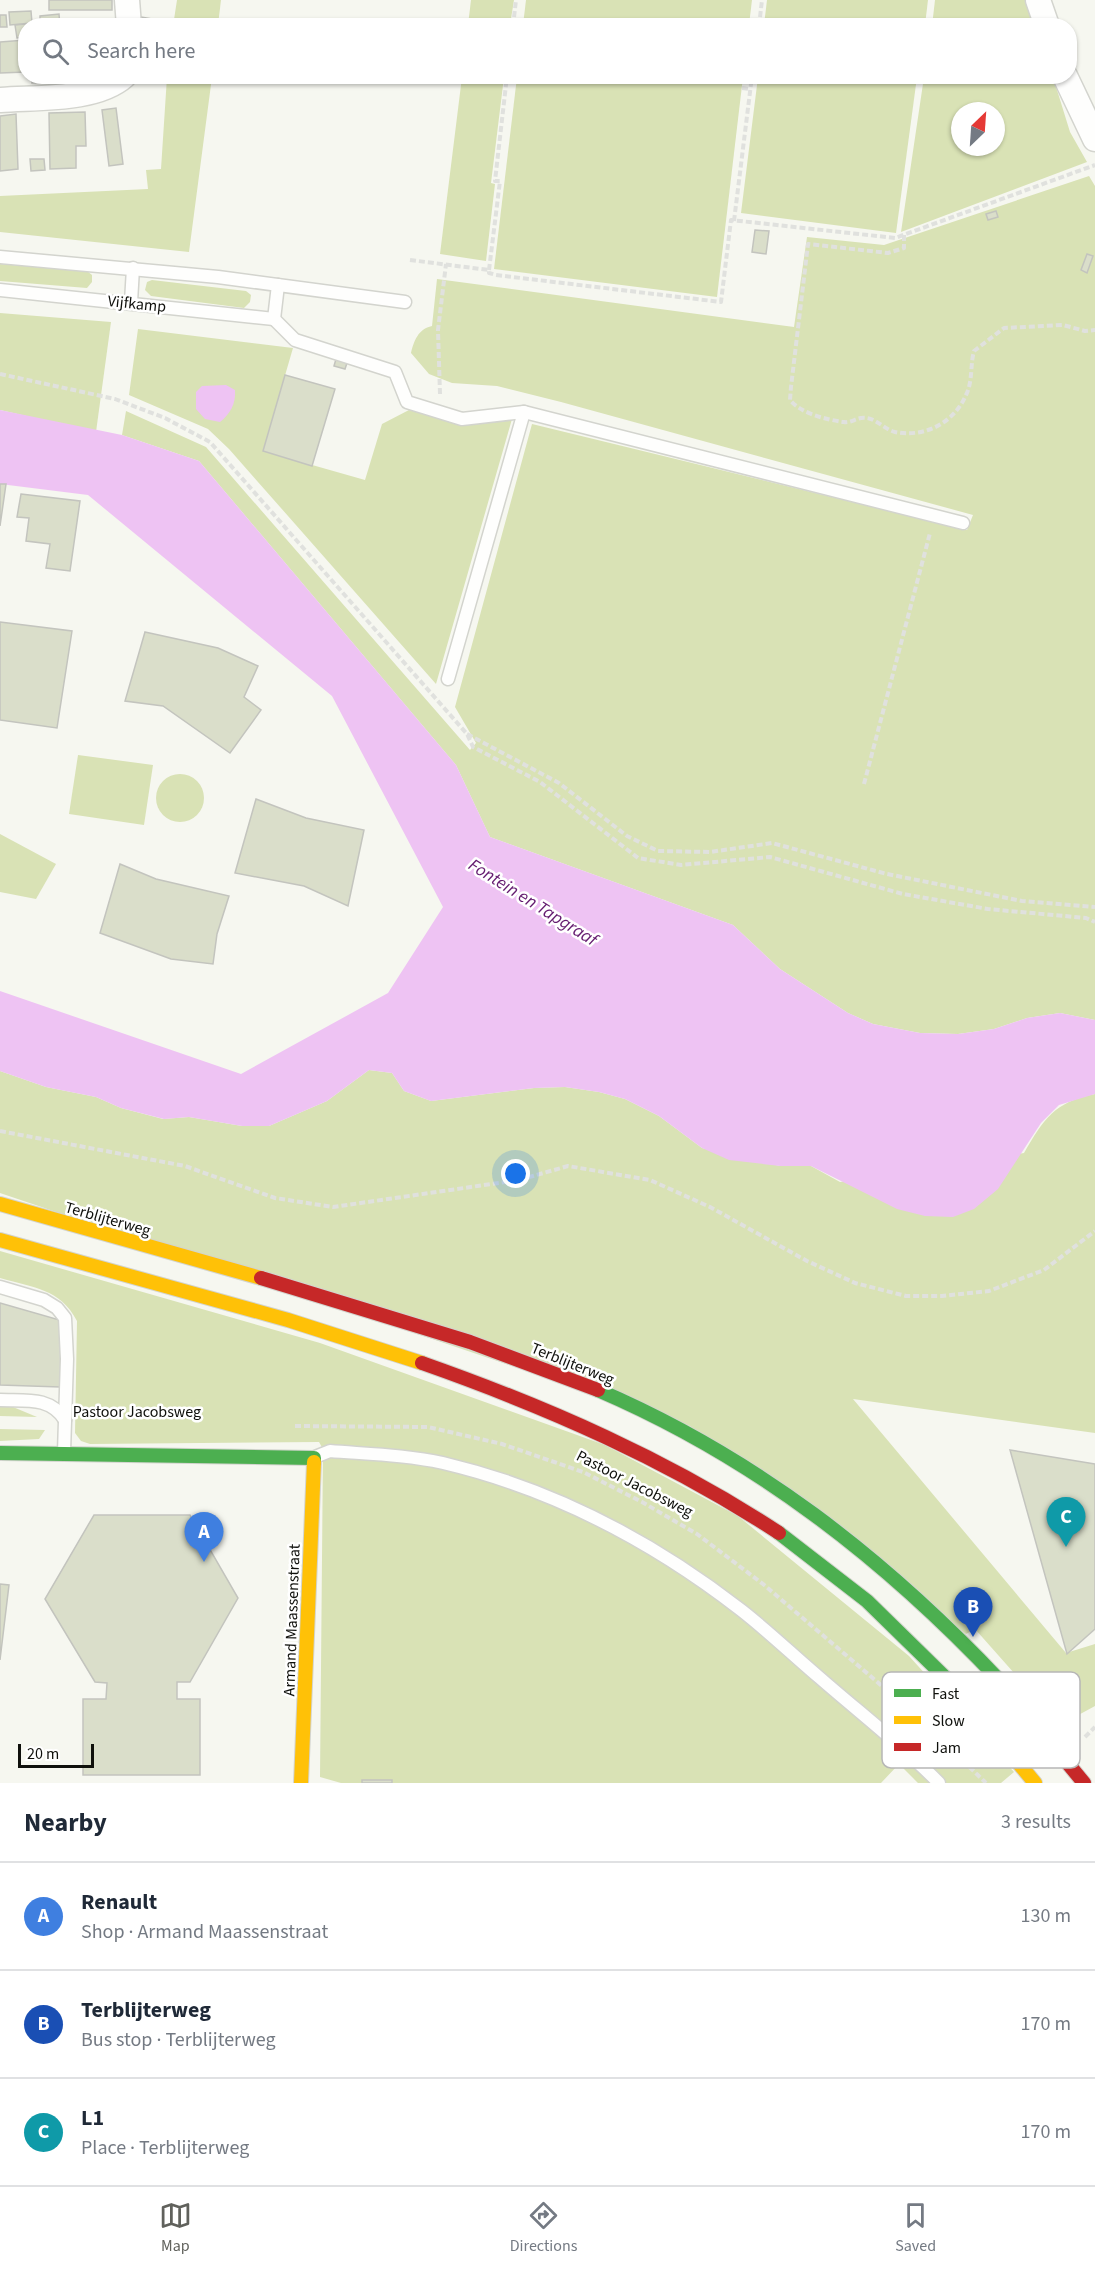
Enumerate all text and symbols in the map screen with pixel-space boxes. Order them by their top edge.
search box [18,18,1077,84]
icon: search [39,35,72,68]
text: Search here [87,35,195,67]
north arrow [951,102,1005,156]
street label: Vijfkamp [107,290,167,318]
water label: Fontein en Tapgraaf [464,853,604,954]
your location [501,1159,530,1188]
street label: Terblijterweg [62,1196,153,1242]
street label: Terblijterweg [528,1337,618,1391]
street label: Pastoor Jacobsweg [73,1401,201,1423]
street label: Pastoor Jacobsweg [572,1445,697,1523]
pin: C [1046,1498,1086,1547]
pin: A [184,1512,224,1562]
street label: Armand Maassenstraat [278,1543,306,1697]
pin: B [954,1588,992,1637]
legend [882,1672,1080,1768]
text: Fast [932,1683,960,1705]
text: Slow [932,1710,965,1732]
text: Jam [932,1737,961,1759]
scale bar [18,1741,94,1768]
text: 20 m [27,1743,59,1765]
text: Nearby [24,1804,107,1841]
text: 3 results [1001,1808,1071,1836]
text: Renault [81,1886,157,1918]
text: A [38,1902,49,1930]
text: 130 m [1021,1902,1071,1930]
text: Shop · Armand Maassenstraat [81,1918,328,1946]
text: Terblijterweg [81,1994,211,2026]
text: B [37,2010,50,2038]
text: 170 m [1021,2010,1071,2038]
text: Bus stop · Terblijterweg [81,2026,276,2054]
text: L1 [81,2102,104,2134]
text: C [38,2118,49,2146]
text: 170 m [1021,2118,1071,2146]
text: Place · Terblijterweg [81,2134,249,2162]
tab: Map [159,2199,192,2257]
tab: Directions [510,2199,577,2257]
tab: Saved [895,2199,936,2257]

